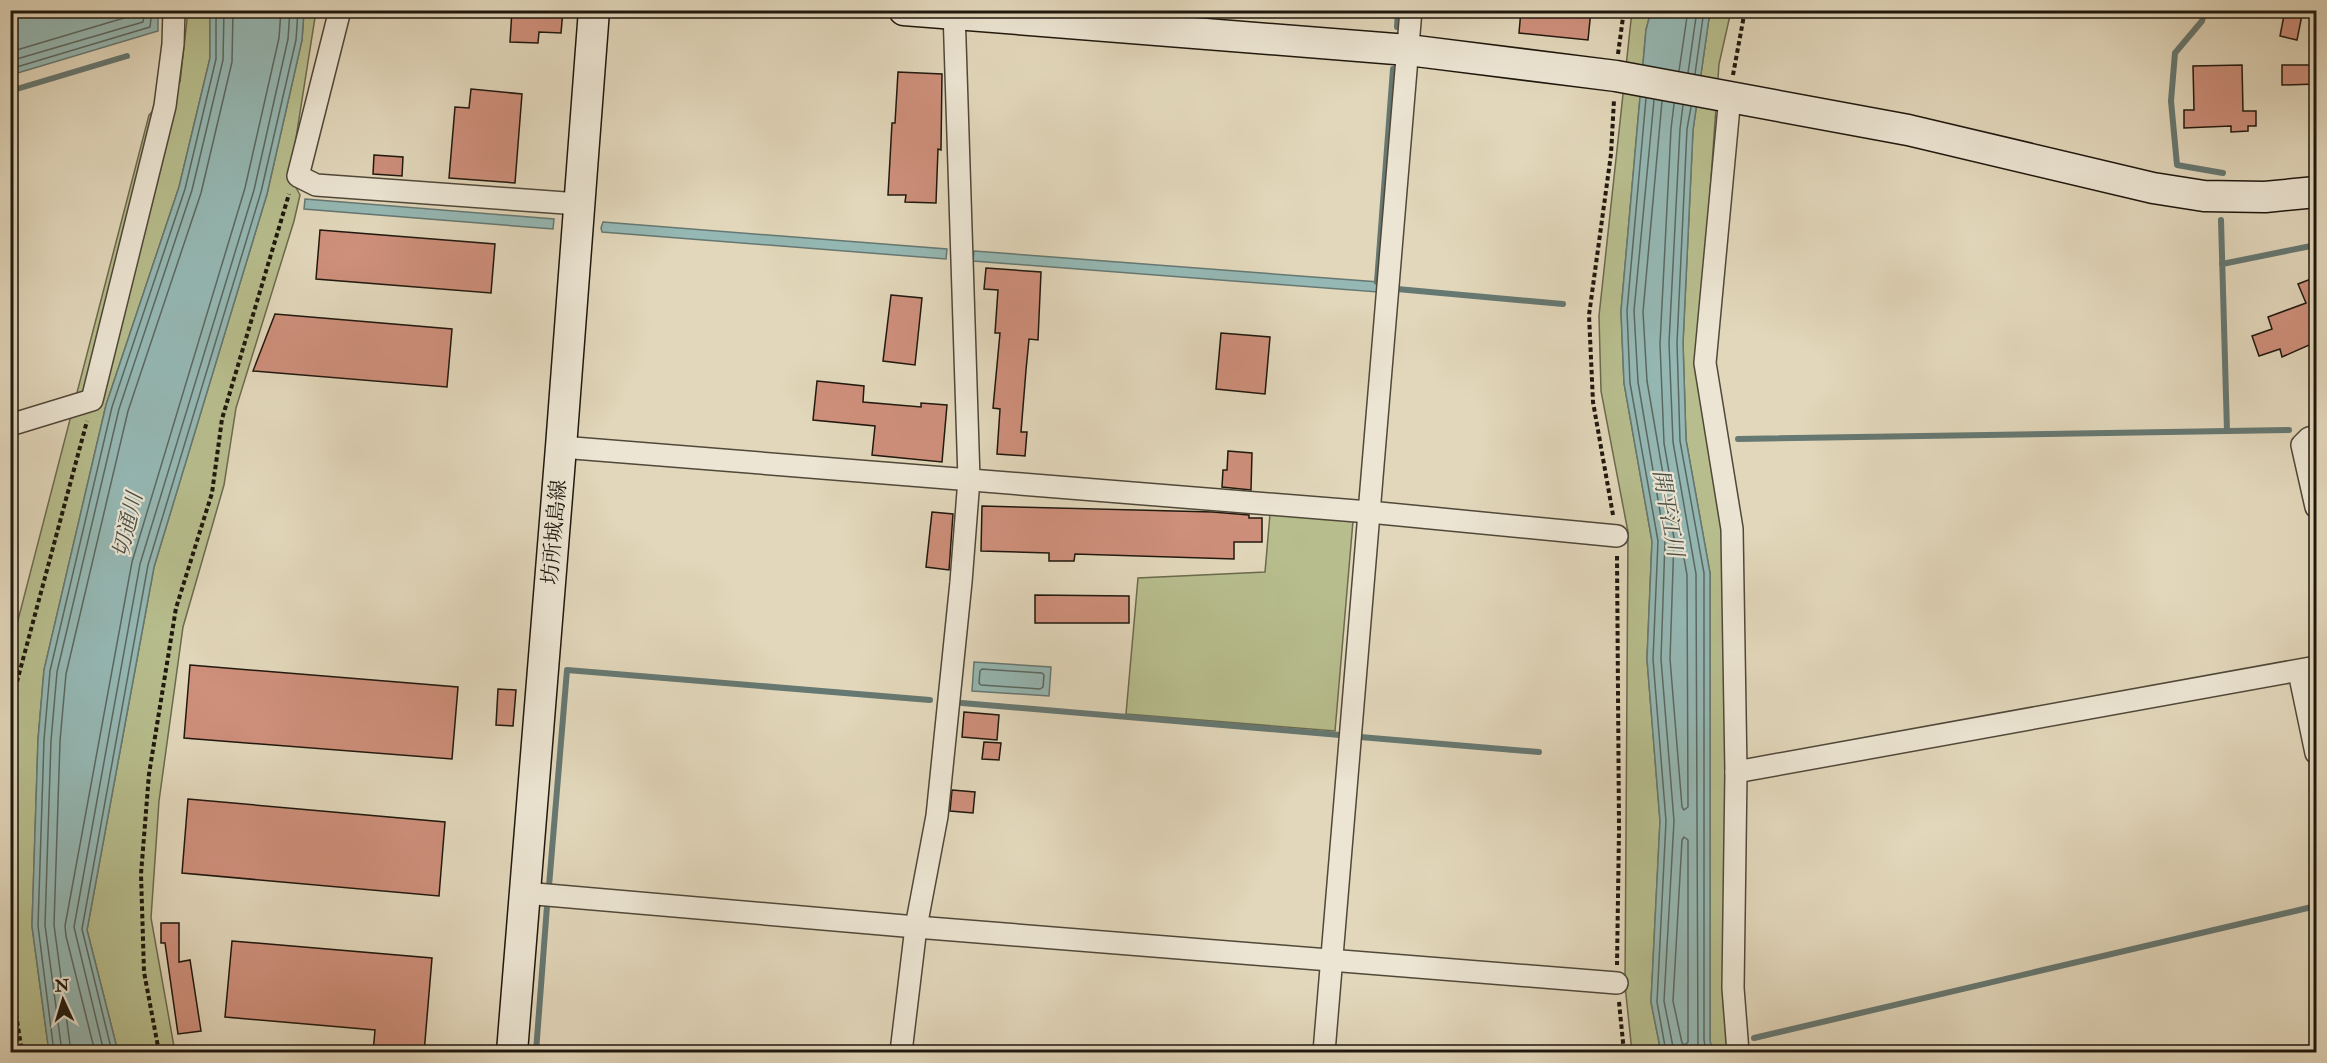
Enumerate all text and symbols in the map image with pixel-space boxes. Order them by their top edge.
water label: 開平江川 [1647,467,1690,561]
street label: 坊所城島線 [536,479,573,586]
water label: 切通川 [107,488,149,561]
north arrow [33,970,93,1030]
text: N [53,976,71,997]

